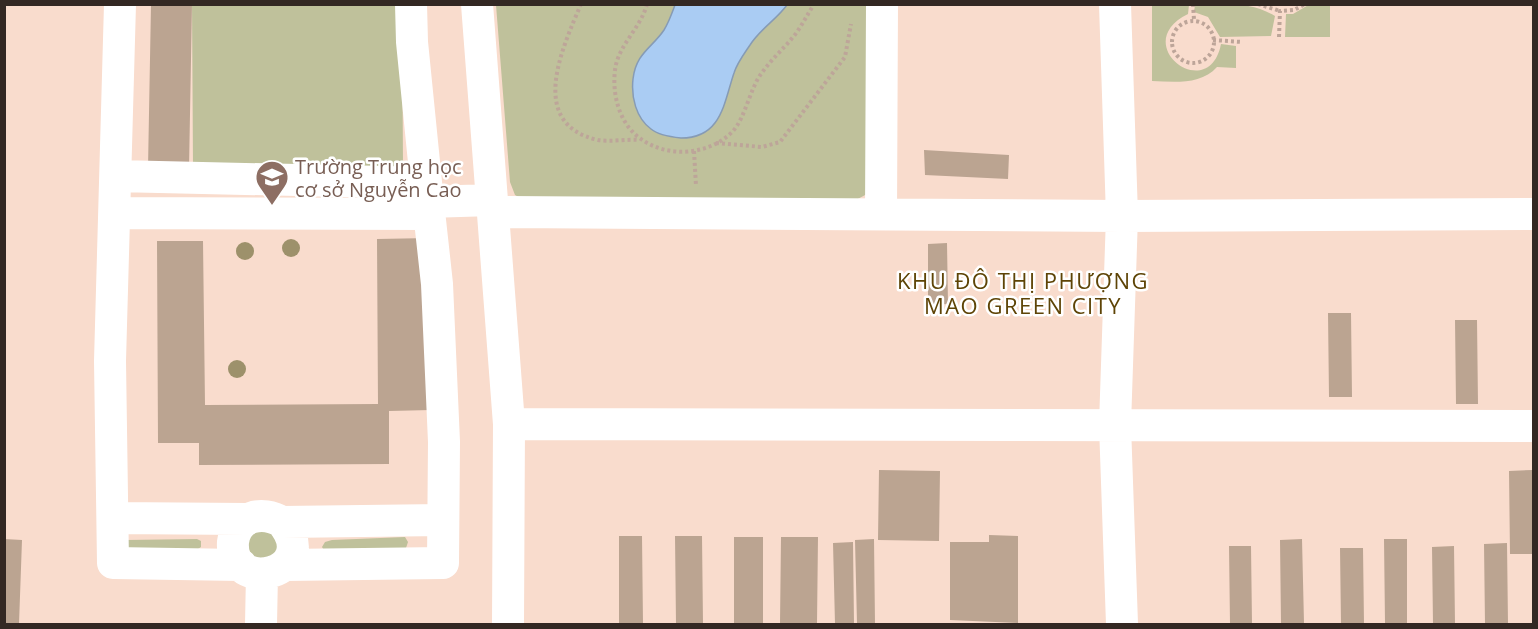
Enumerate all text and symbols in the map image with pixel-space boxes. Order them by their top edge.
place label: Trường Trung học cơ sở Nguyễn Cao [295,153,462,203]
school or university icon: Trường Trung học cơ sở Nguyễn Cao [254,159,290,206]
district label: KHU ĐÔ THỊ PHƯỢNG MAO GREEN CITY [897,265,1149,320]

